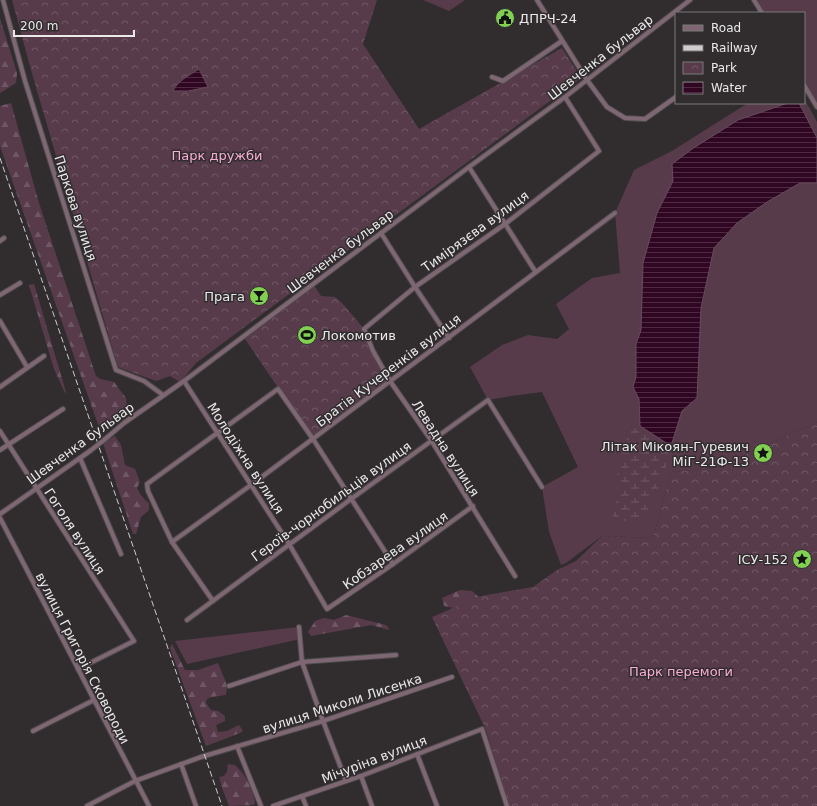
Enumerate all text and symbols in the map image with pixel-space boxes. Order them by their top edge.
public building icon: ДПРЧ-24 [494,7,516,29]
place label: ДПРЧ-24 [519,11,577,26]
scale bar [14,12,134,38]
street label: Шевченка бульвар [545,12,656,103]
legend [675,12,805,104]
text: 200 m [20,19,58,33]
text: Road [711,21,741,35]
text: Railway [711,41,757,55]
text: Park [711,61,737,75]
text: Water [711,81,747,95]
park label: Парк дружби [171,148,263,163]
street label: Паркова вулиця [51,153,100,263]
street label: Тимірязєва вулиця [418,188,532,276]
street label: Шевченка бульвар [284,207,396,296]
bar icon: Прага [248,285,270,307]
place label: Прага [204,289,245,304]
street label: Братів Кучеренків вулиця [313,311,464,430]
sports icon: Локомотив [296,324,318,346]
place label: Локомотив [321,328,396,343]
street label: Левадна вулиця [409,397,482,499]
street label: Шевченка бульвар [24,399,137,487]
street label: Молодіжна вулиця [204,400,287,517]
street label: Героїв-чорнобильців вулиця [248,438,414,564]
place label: Літак Мікоян-Гуревич МiГ-21Ф-13 [601,439,749,469]
place icon: Літак Мікоян-Гуревич МiГ-21Ф-13 [752,442,774,464]
street label: Гоголя вулиця [41,485,108,577]
street label: Кобзарева вулиця [340,508,451,592]
place icon: ІСУ-152 [791,548,813,570]
place label: ІСУ-152 [738,552,788,567]
street label: вулиця Григорія Сковороди [33,570,132,746]
park label: Парк перемоги [629,664,733,679]
street label: вулиця Миколи Лисенка [260,671,424,736]
street label: Мічуріна вулиця [319,732,429,786]

